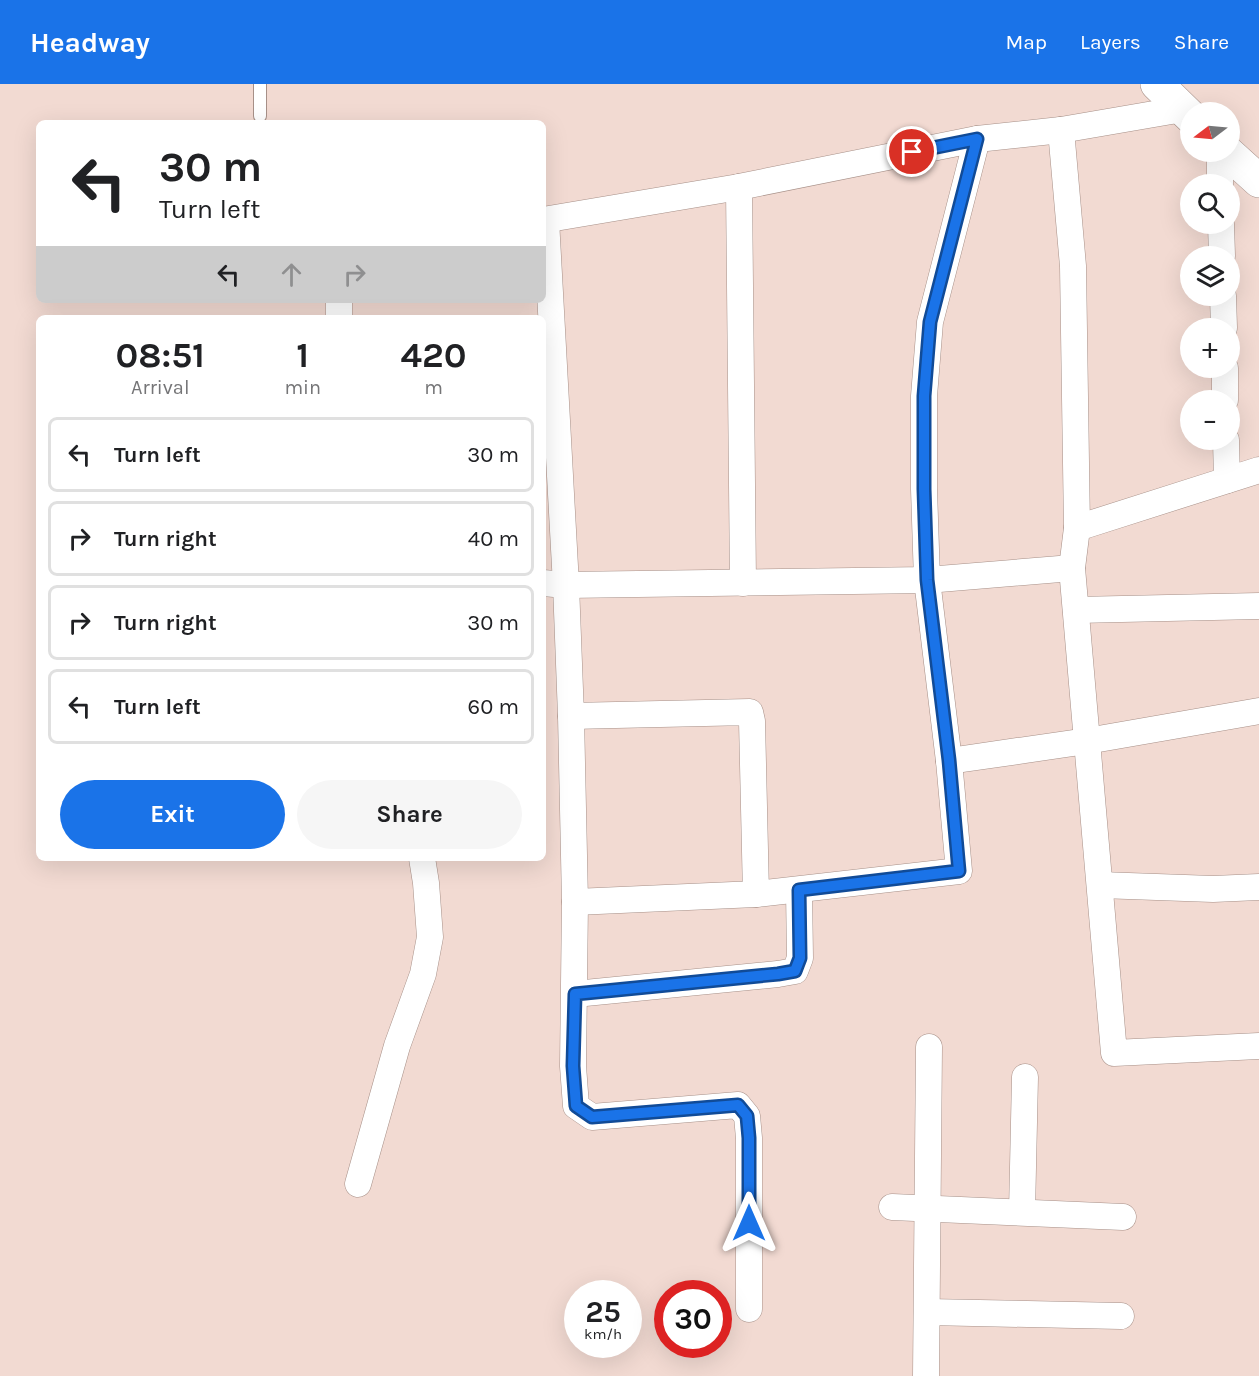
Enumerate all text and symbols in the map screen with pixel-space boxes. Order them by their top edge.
text: Headway [30,26,150,59]
text: Map [1005,30,1047,54]
text: Layers [1080,30,1141,54]
text: Share [1174,30,1229,54]
north arrow [1180,102,1240,162]
map controls [1180,102,1240,450]
pin [886,126,937,177]
icon: arrive [895,135,928,168]
text: 30 m [159,142,262,192]
icon: left [60,144,138,222]
button: search [1180,174,1240,234]
text: Turn left [159,193,260,225]
button: layers [1180,246,1240,306]
icon: left [212,258,245,291]
icon: ahead [275,258,308,291]
icon: right [338,258,371,291]
button: + [1180,318,1240,378]
text: 08:51 [115,334,205,376]
text: 1 [296,334,309,376]
text: 420 [401,334,467,376]
text: Arrival [131,376,189,399]
text: min [284,376,321,399]
text: m [424,376,443,399]
button: − [1180,390,1240,450]
icon: left [63,438,96,471]
text: Turn left [114,442,201,468]
text: 30 m [467,442,519,468]
icon: right [63,522,96,555]
text: Turn right [114,526,217,552]
text: 40 m [468,526,519,552]
icon: right [63,606,96,639]
text: Turn right [114,610,217,636]
text: 30 m [467,610,519,636]
icon: left [63,690,96,723]
text: Turn left [114,694,201,720]
text: 60 m [468,694,519,720]
button: Exit [60,780,285,849]
button: Share [297,780,522,849]
position arrow [717,1191,781,1255]
speed limit sign: 30 [654,1280,732,1358]
text: 25 [585,1294,621,1330]
text: km/h [584,1325,622,1343]

